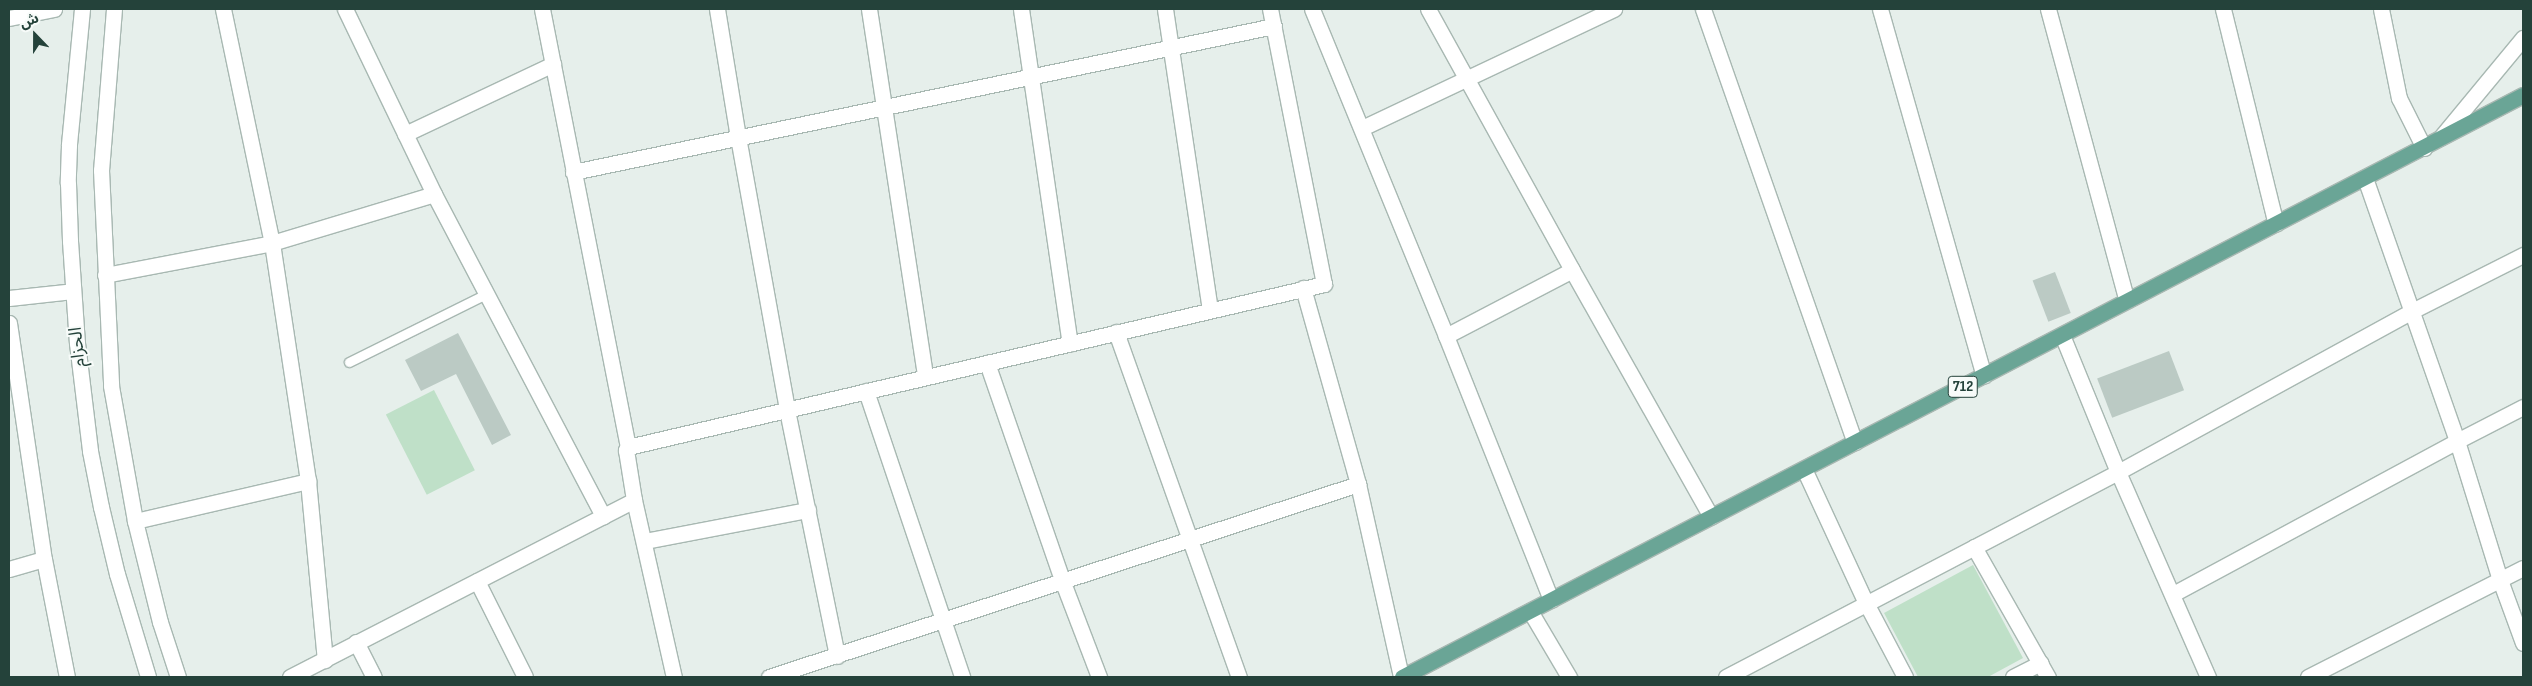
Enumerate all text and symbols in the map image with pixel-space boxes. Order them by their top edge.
text: ش [17,9,41,32]
north arrow [10,10,60,60]
street label: الحزام [65,326,91,368]
road number: 712 [1947,374,1979,401]

